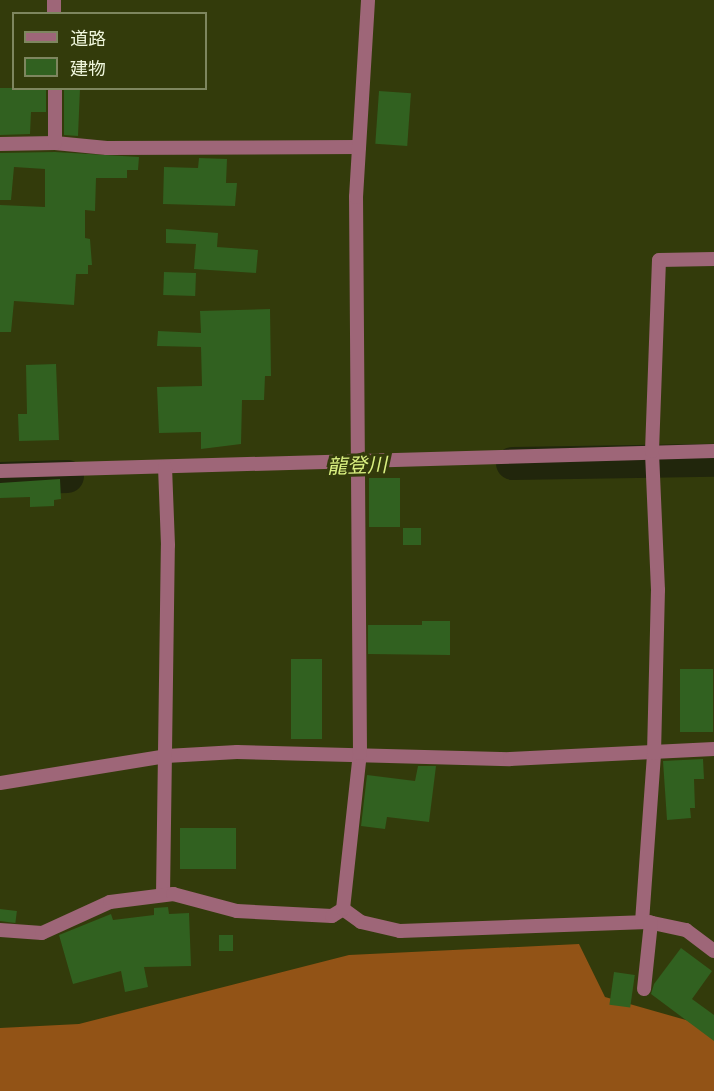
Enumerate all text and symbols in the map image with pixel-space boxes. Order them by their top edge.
legend [12,12,207,90]
text: 道路 [70,28,106,49]
text: 建物 [70,58,106,79]
water label: 龍登川 [327,453,387,479]

